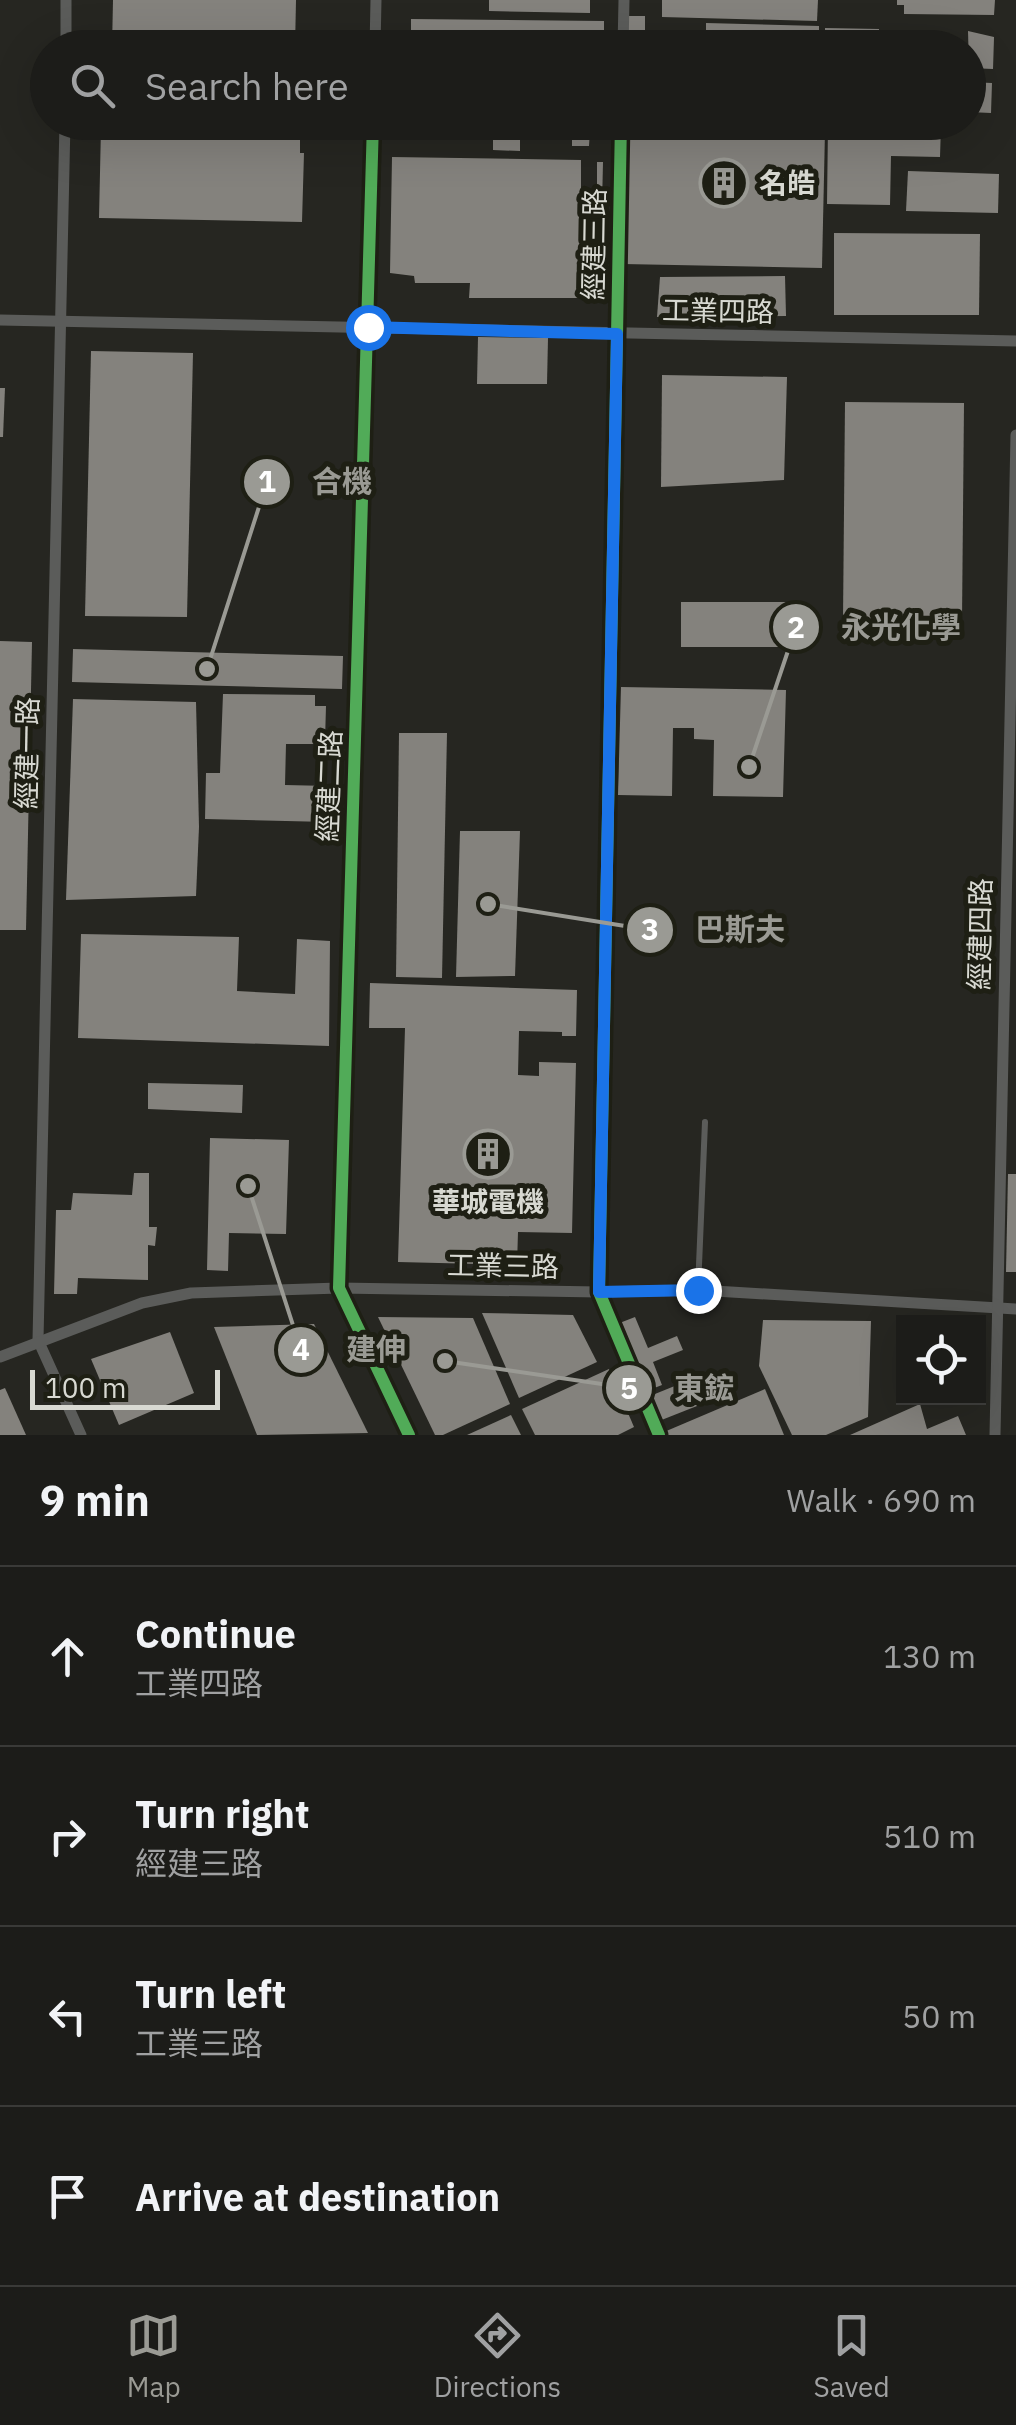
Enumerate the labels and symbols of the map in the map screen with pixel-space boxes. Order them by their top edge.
building icon: 名皓 [698,157,750,209]
place label: 名皓 [759,164,815,201]
street label: 經建三路 [574,188,613,300]
street label: 工業四路 [662,291,774,330]
route start [346,305,392,351]
callout: 合機 [242,452,392,512]
text: 1 [258,461,276,500]
text: 合機 [312,461,372,500]
callout: 永光化學 [771,597,981,657]
text: 2 [787,607,805,646]
text: 永光化學 [841,607,961,646]
street label: 經建一路 [7,697,46,809]
street label: 經建二路 [308,729,349,843]
street label: 經建四路 [960,878,999,990]
callout: 巴斯夫 [625,900,805,960]
text: 3 [641,909,659,948]
text: 巴斯夫 [695,909,785,948]
building icon: 華城電機 [462,1128,514,1180]
place label: 華城電機 [432,1183,544,1220]
street label: 工業三路 [447,1246,559,1285]
route end [676,1268,722,1314]
callout: 建伸 [276,1320,426,1380]
text: 4 [292,1329,310,1368]
text: 建伸 [346,1329,406,1368]
callout: 東鋐 [604,1358,754,1418]
scale bar [30,1365,220,1410]
text: 5 [620,1368,638,1407]
text: 東鋐 [674,1368,734,1407]

